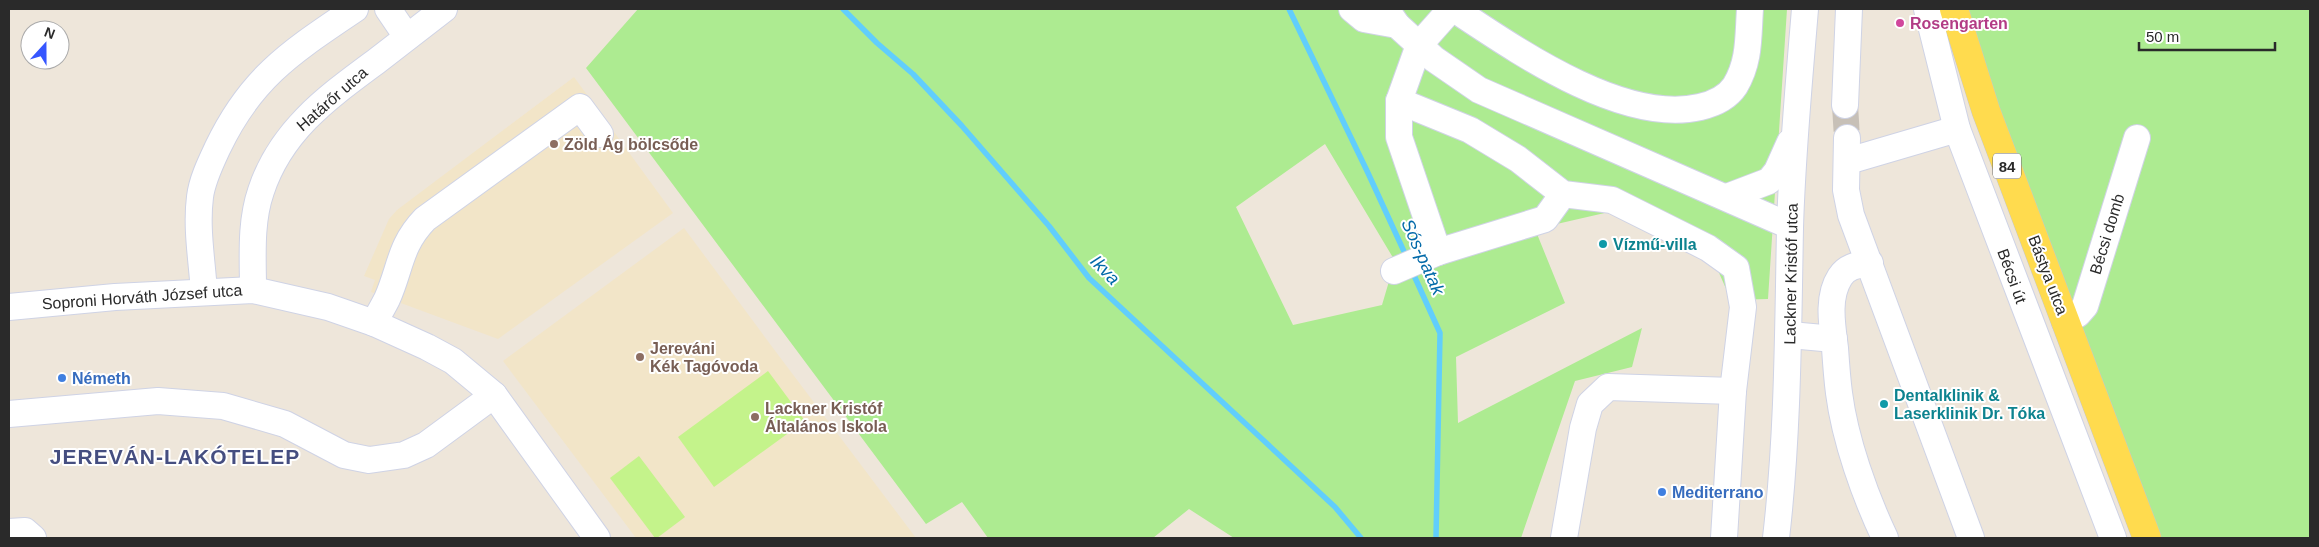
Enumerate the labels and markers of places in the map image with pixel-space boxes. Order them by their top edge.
place label: Rosengarten [1910,15,2008,32]
marker: Rosengarten [1894,17,1906,29]
place label: Zöld Ág bölcsőde [564,135,698,153]
marker: Zöld Ág bölcsőde [548,138,560,150]
place label: Vízmű-villa [1613,236,1697,253]
marker: Vízmű-villa [1597,238,1609,250]
place label: Jereváni Kék Tagóvoda [650,340,758,375]
marker: Jereváni Kék Tagóvoda [634,351,646,363]
place label: Németh [72,370,131,387]
marker: Németh [56,372,68,384]
place label: Dentalklinik & Laserklinik Dr. Tóka [1894,387,2045,422]
marker: Dentalklinik & Laserklinik Dr. Tóka [1878,398,1890,410]
place label: Lackner Kristóf Általános Iskola [765,400,887,435]
marker: Lackner Kristóf Általános Iskola [749,411,761,423]
place label: Mediterrano [1672,484,1764,501]
marker: Mediterrano [1656,486,1668,498]

